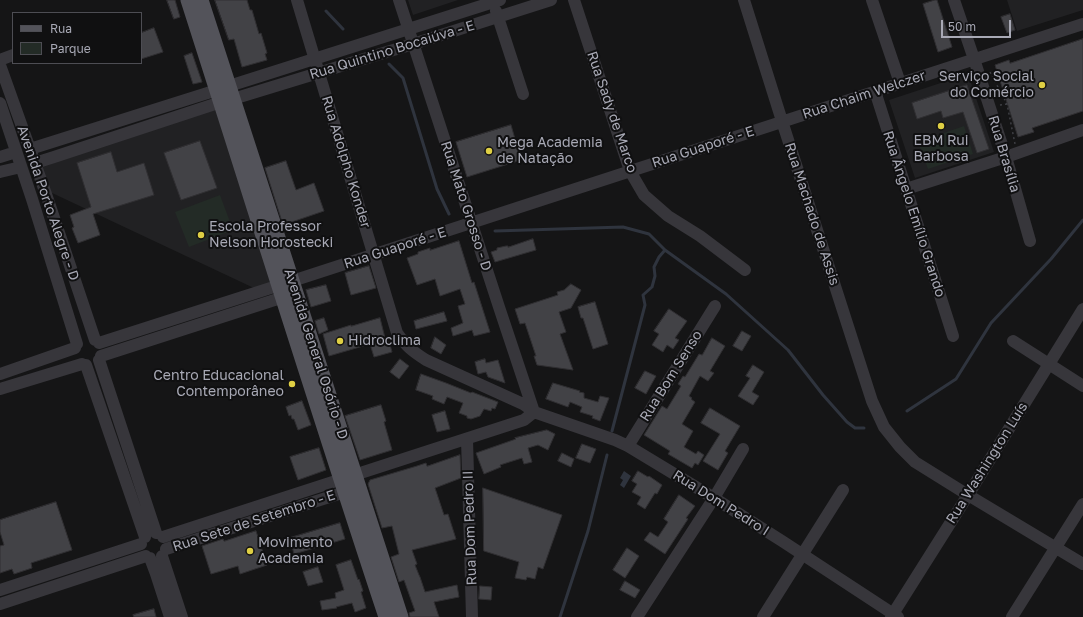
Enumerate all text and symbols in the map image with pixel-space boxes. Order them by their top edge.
legend [12,12,142,64]
scale bar [943,12,1013,38]
street label: Rua Quintino Bocaiúva - E [307,17,477,83]
text: 50 m [948,19,976,34]
text: Rua [50,21,72,36]
text: Parque [50,41,91,56]
street label: Rua Sady de Marco [583,49,641,175]
street label: Rua Chaim Welczer [800,67,928,123]
place label: Serviço Social do Comércio [939,69,1034,102]
marker: Serviço Social do Comércio [1037,80,1047,90]
street label: Rua Adolpho Konder [318,94,374,230]
street label: Rua Brasília [984,114,1024,194]
marker: EBM Rui Barbosa [936,121,946,131]
street label: Avenida Porto Alegre - D [14,123,82,283]
street label: Rua Guaporé - E [650,123,756,171]
street label: Rua Ângelo Emílio Grando [879,129,949,299]
place label: EBM Rui Barbosa [913,133,969,166]
place label: Mega Academia de Natação [497,135,603,168]
street label: Rua Mato Grosso - D [437,139,495,273]
street label: Rua Machado de Assis [781,140,843,288]
marker: Mega Academia de Natação [484,146,494,156]
place label: Escola Professor Nelson Horostecki [209,219,333,252]
street label: Rua Guaporé - E [342,224,448,272]
marker: Escola Professor Nelson Horostecki [196,230,206,240]
street label: Avenida General Osório - D [280,267,352,441]
street label: Rua Bom Senso [636,327,706,425]
place label: Hidroclima [348,333,421,349]
marker: Hidroclima [335,336,345,346]
place label: Centro Educacional Contemporâneo [153,368,284,400]
marker: Centro Educacional Contemporâneo [287,379,297,389]
street label: Rua Washington Luís [943,399,1031,527]
street label: Rua Dom Pedro I [670,467,772,539]
street label: Rua Dom Pedro II [460,470,480,586]
street label: Rua Sete de Setembro - E [171,487,337,555]
place label: Movimento Academia [258,535,333,568]
marker: Movimento Academia [245,546,255,556]

